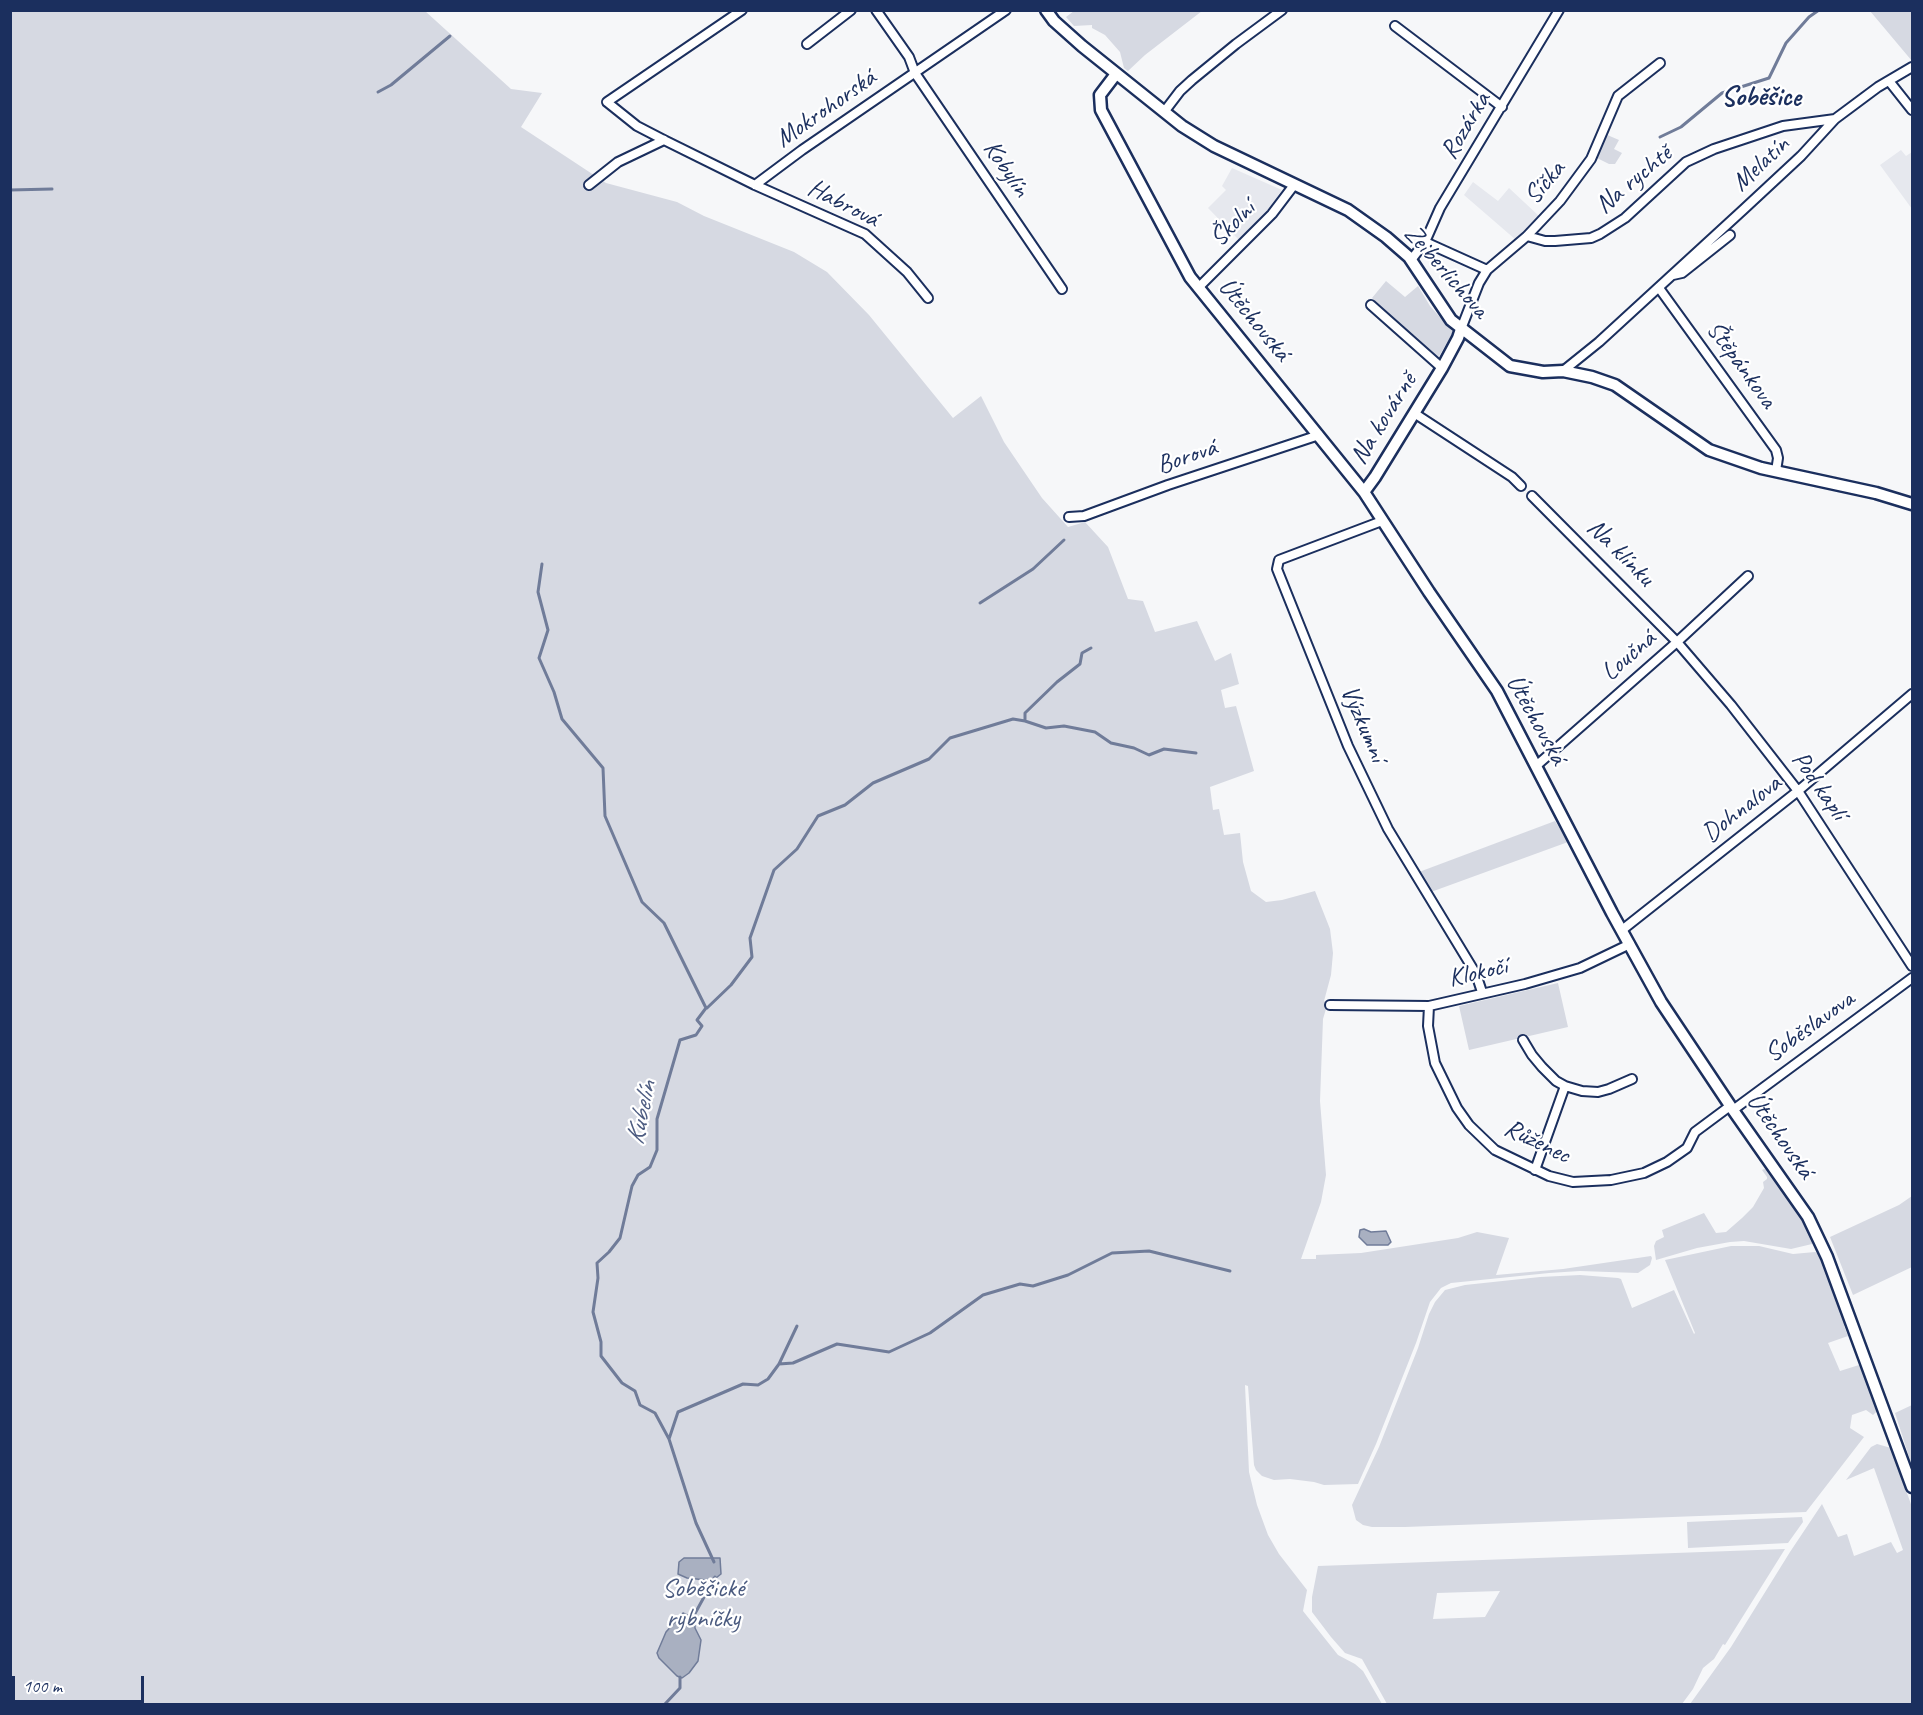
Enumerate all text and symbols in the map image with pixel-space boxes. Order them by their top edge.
street label: Mokrohorská [770,63,882,155]
district label: Soběšice [1721,81,1801,115]
street label: Rozárka [1434,87,1498,165]
street label: Melatín [1726,130,1796,198]
street label: Kobylín [976,135,1036,203]
street label: Na rychtě [1589,139,1679,221]
street label: Síčka [1518,155,1572,211]
street label: Habrová [802,173,884,235]
street label: Školní [1204,194,1262,254]
street label: Zeiberlichova [1397,219,1495,325]
street label: Útěchovská [1211,272,1297,368]
street label: Štěpánkova [1699,315,1783,415]
street label: Na kovárně [1344,368,1424,470]
street label: Borová [1153,432,1221,482]
street label: Na klínku [1580,513,1660,593]
street label: Loučná [1595,624,1663,688]
street label: Útěchovská [1499,670,1573,770]
street label: Výzkumní [1333,681,1393,767]
street label: Pod kaplí [1784,746,1854,826]
street label: Dohnalova [1696,768,1788,850]
street label: Klokočí [1445,951,1511,995]
street label: Soběslavova [1759,984,1861,1070]
water label: Kubelín [620,1078,664,1148]
street label: Útěchovská [1739,1087,1821,1185]
street label: Růženec [1499,1113,1575,1171]
park label: Soběšické rybníčky [662,1573,744,1634]
scale bar [15,1664,147,1702]
text: 100 m [23,1675,62,1697]

